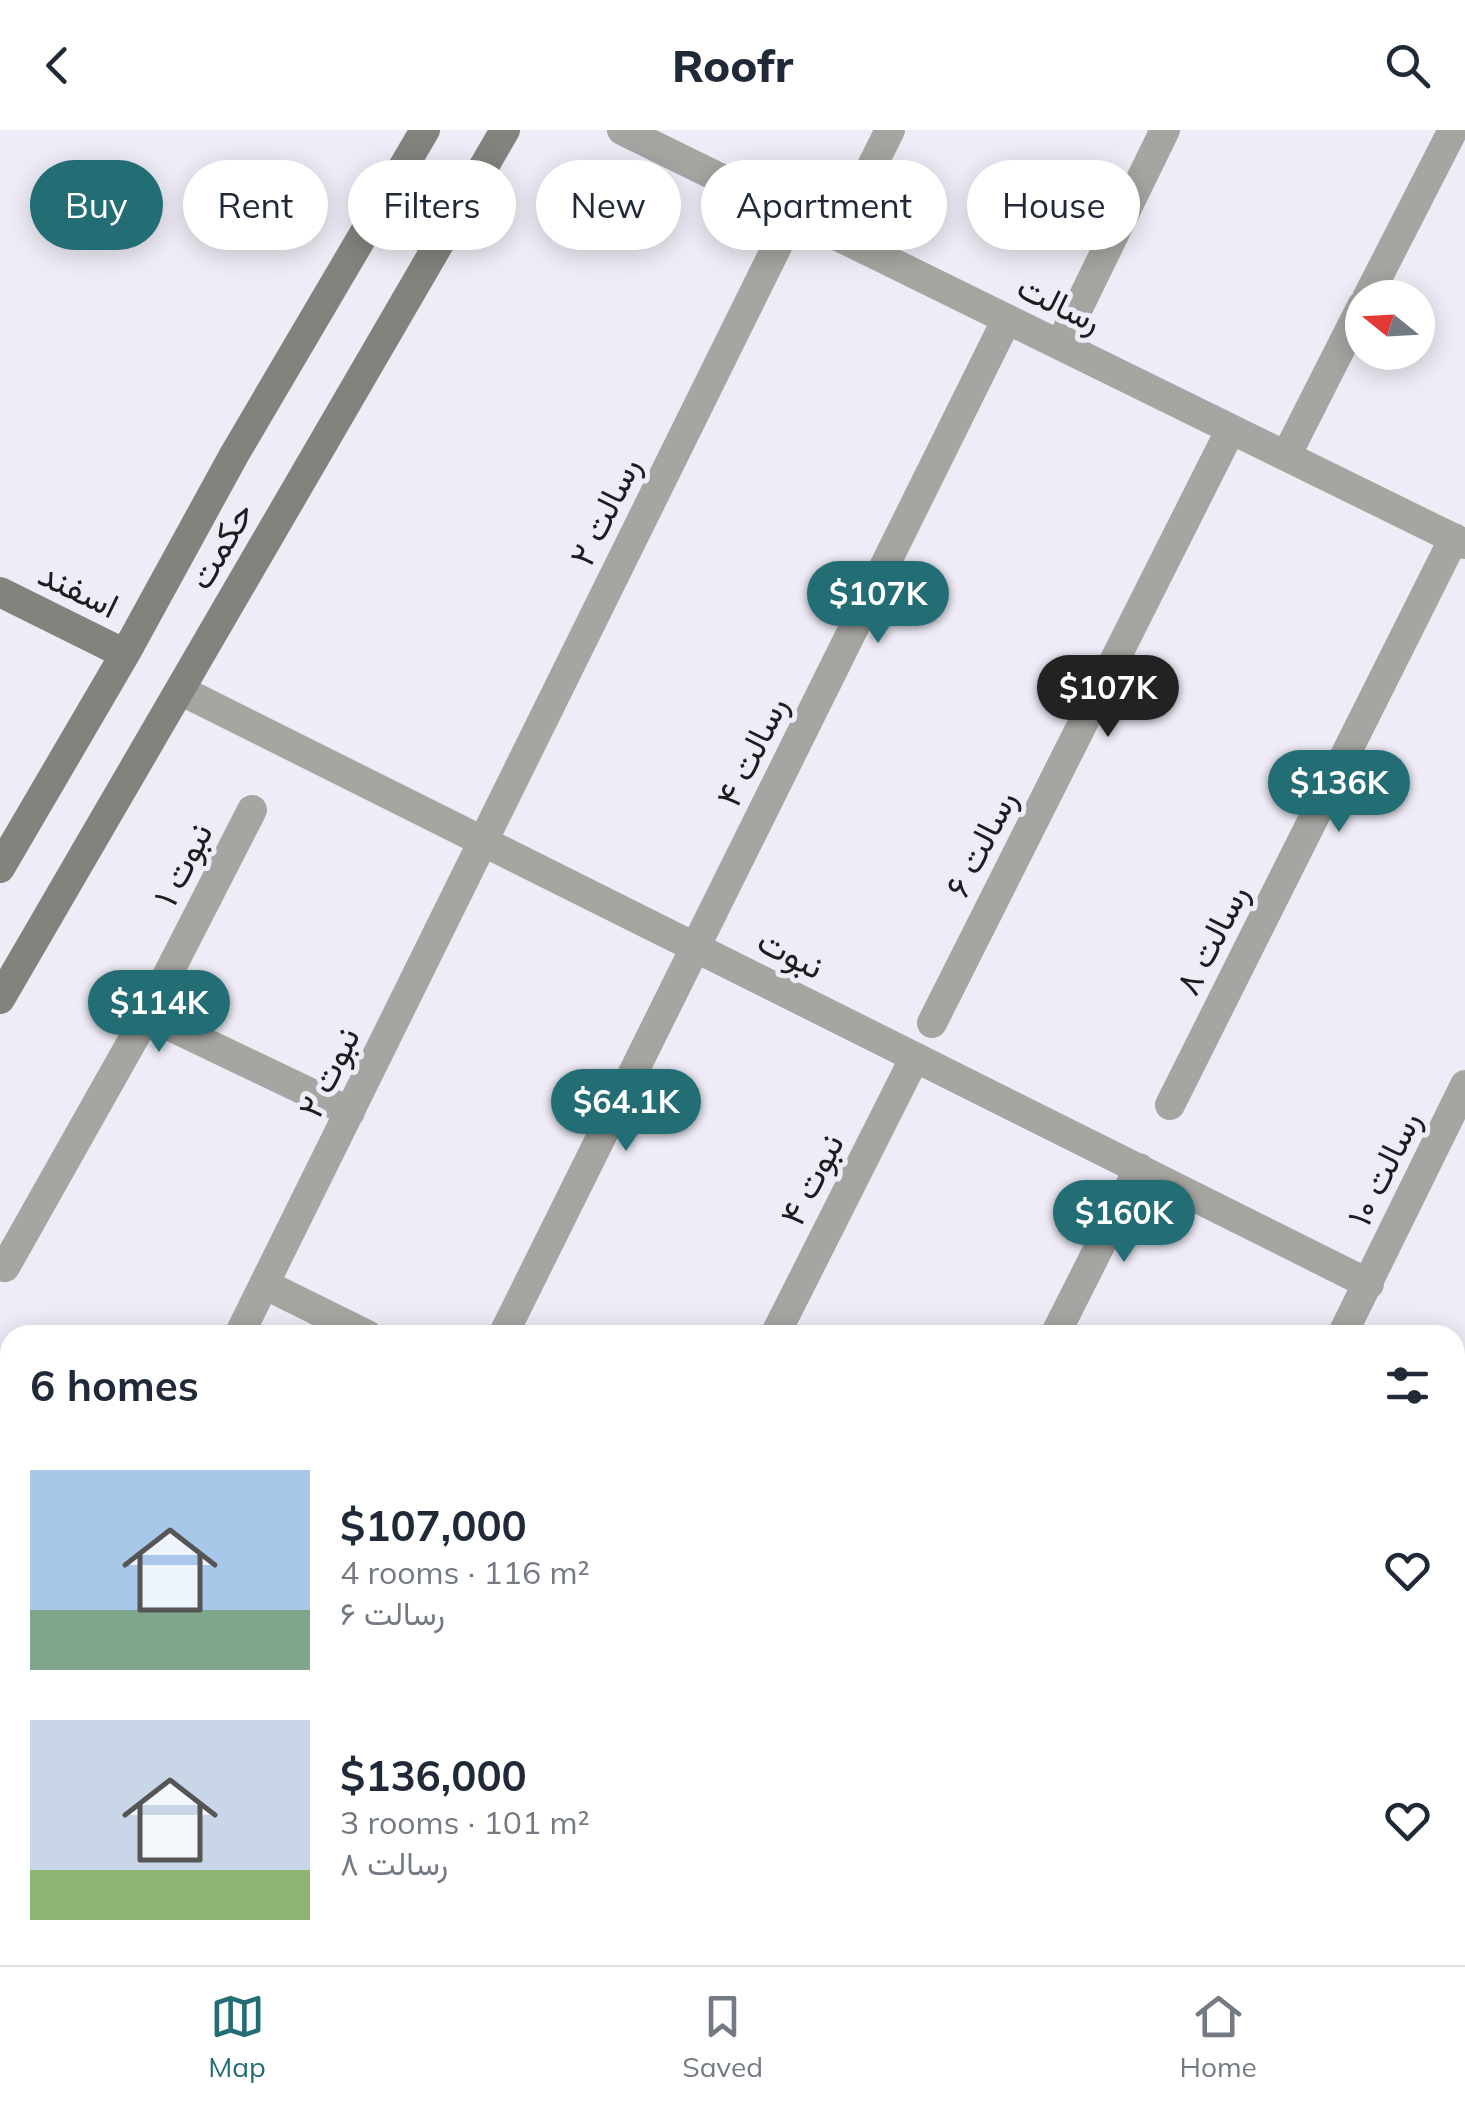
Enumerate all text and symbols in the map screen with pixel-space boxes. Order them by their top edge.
text: Roofr [672,37,793,93]
icon: back [30,38,85,93]
icon: search [1380,38,1435,93]
chip: Buy [30,160,163,250]
chip: Rent [183,160,328,250]
chip: Filters [348,160,516,250]
chip: New [536,160,681,250]
chip: Apartment [701,160,947,250]
chip: House [967,160,1140,250]
street label: رسالت [1010,264,1109,343]
north arrow [1345,280,1435,370]
map controls [1345,280,1435,370]
street label: رسالت ۲ [559,449,650,573]
street label: حکمت [177,493,263,597]
street label: اسفند [32,551,126,627]
pin: $107K [808,561,948,646]
text: $107K [829,573,927,613]
pin: $107K [1038,655,1178,740]
text: $107K [1059,667,1157,707]
street label: رسالت ۴ [705,688,797,814]
pin: $136K [1269,750,1409,835]
text: $136K [1290,762,1388,802]
street label: رسالت ۶ [934,782,1027,905]
street label: نبوت ۱ [143,815,222,913]
street label: رسالت ۸ [1165,876,1258,1002]
street label: نبوت [750,918,831,989]
pin: $114K [89,970,229,1055]
text: $114K [110,982,208,1022]
street label: نبوت ۲ [287,1019,370,1125]
pin: $64.1K [545,1069,707,1154]
text: $64.1K [573,1081,679,1121]
street label: رسالت ۱۰ [1336,1103,1431,1233]
street label: نبوت ۴ [769,1126,854,1233]
pin: $160K [1054,1180,1194,1265]
text: $160K [1075,1192,1173,1232]
icon: filters [1380,1358,1435,1413]
text: 6 homes [30,1359,199,1412]
text: $107,000 [340,1499,527,1552]
icon: home [110,1510,230,1630]
icon: heart [1380,1543,1435,1598]
text: 4 rooms · 116 m² [340,1552,590,1592]
text: رسالت ۶ [340,1593,445,1633]
text: $136,000 [340,1749,527,1802]
icon: home [110,1760,230,1880]
icon: heart [1380,1793,1435,1848]
text: 3 rooms · 101 m² [340,1802,590,1842]
text: رسالت ۸ [340,1843,448,1883]
tab: Map [208,1989,266,2084]
tab: Saved [682,1989,763,2084]
tab: Home [1179,1989,1257,2084]

